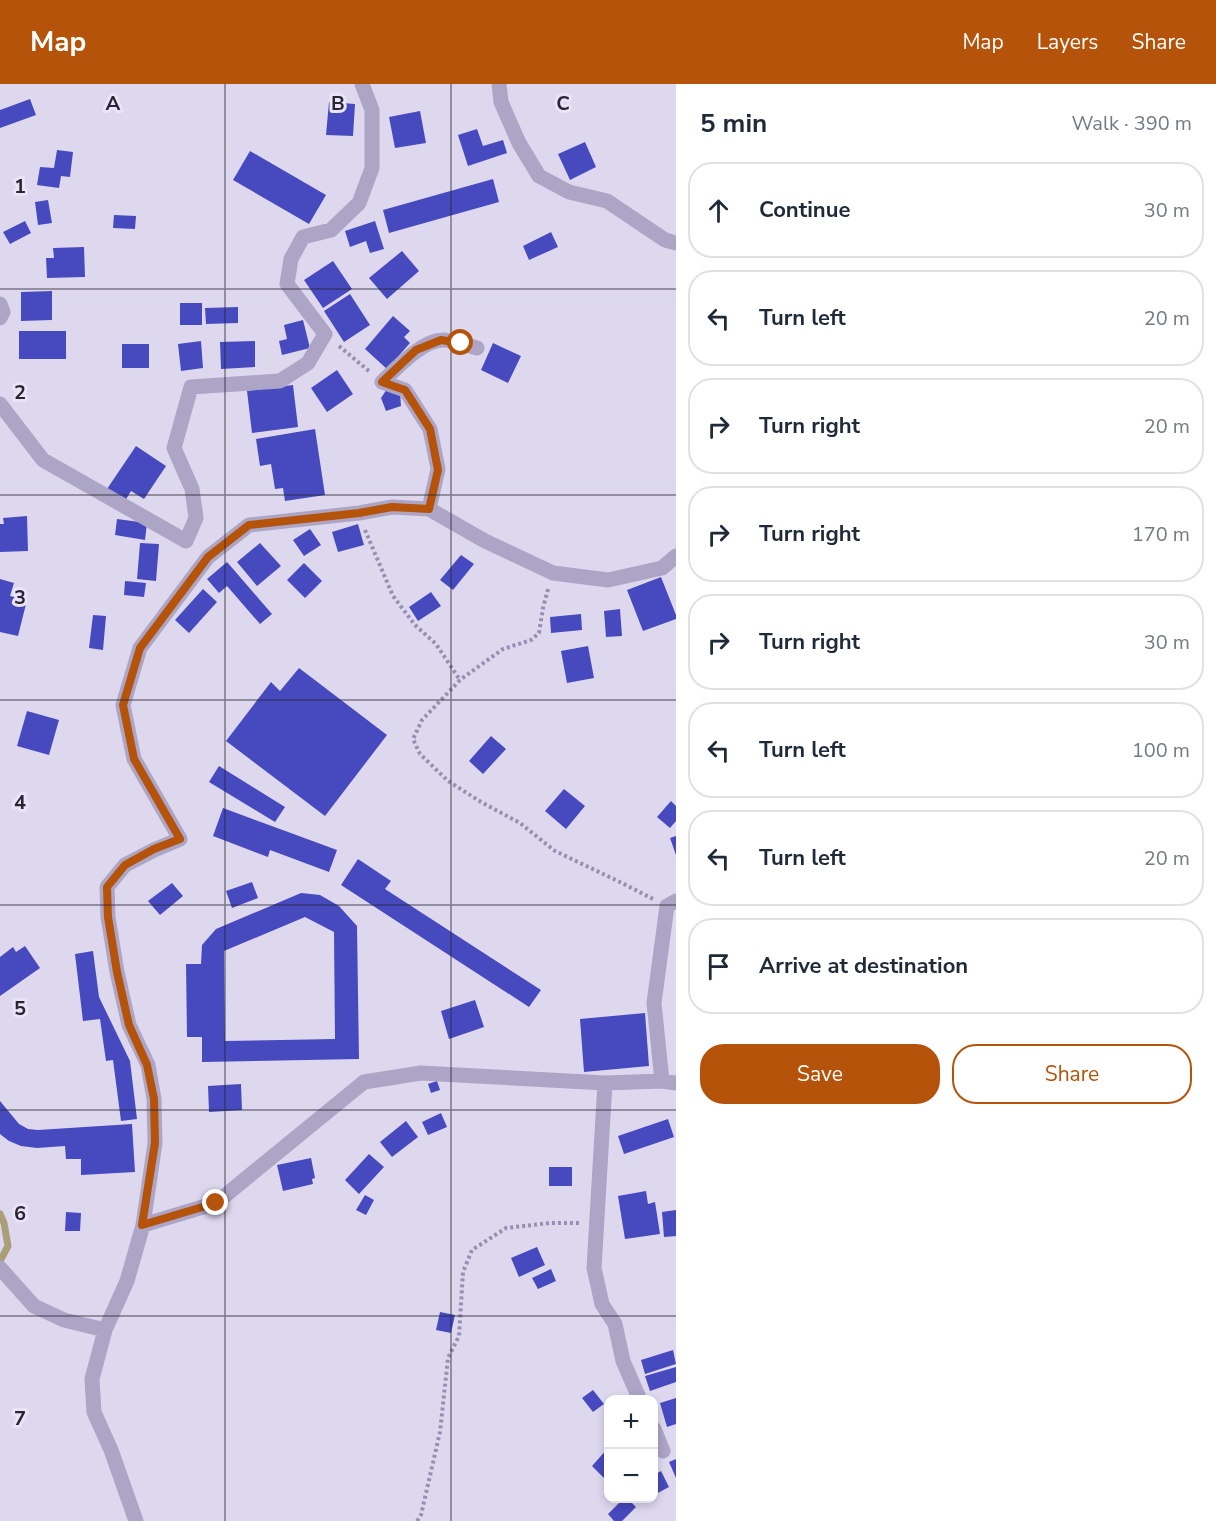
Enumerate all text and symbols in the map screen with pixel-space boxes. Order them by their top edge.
text: Map [30,23,86,61]
text: Map [962,28,1004,56]
text: Layers [1037,28,1098,56]
text: Share [1131,28,1186,56]
text: A [106,90,121,117]
text: B [331,90,345,117]
text: C [556,90,570,117]
text: 5 min [700,106,767,141]
text: Walk · 390 m [1072,110,1192,137]
text: 1 [14,173,26,200]
icon: ahead [702,194,735,227]
text: Continue [759,195,850,225]
text: 30 m [1144,197,1190,224]
icon: left [702,302,735,335]
text: Turn left [759,303,846,333]
text: 20 m [1144,305,1190,332]
route start [447,329,473,355]
text: 2 [14,379,26,406]
icon: right [702,410,735,443]
text: Turn right [759,411,860,441]
text: 20 m [1144,413,1190,440]
icon: right [702,518,735,551]
text: Turn right [759,519,860,549]
text: 170 m [1132,521,1190,548]
text: 3 [14,584,26,611]
icon: right [702,626,735,659]
text: Turn right [759,627,860,657]
text: 30 m [1144,629,1190,656]
icon: left [702,734,735,767]
text: Turn left [759,735,846,765]
text: 100 m [1132,737,1190,764]
text: 4 [14,789,26,816]
icon: left [702,842,735,875]
text: Turn left [759,843,846,873]
text: 20 m [1144,845,1190,872]
icon: arrive [702,950,735,983]
text: Arrive at destination [759,951,968,981]
text: 5 [14,995,26,1022]
button: Save [700,1044,940,1104]
button: Share [952,1044,1192,1104]
route end [202,1189,228,1215]
text: 6 [14,1200,26,1227]
map controls [604,1395,658,1503]
button: + [604,1395,658,1449]
text: 7 [14,1405,26,1432]
button: − [604,1449,658,1503]

